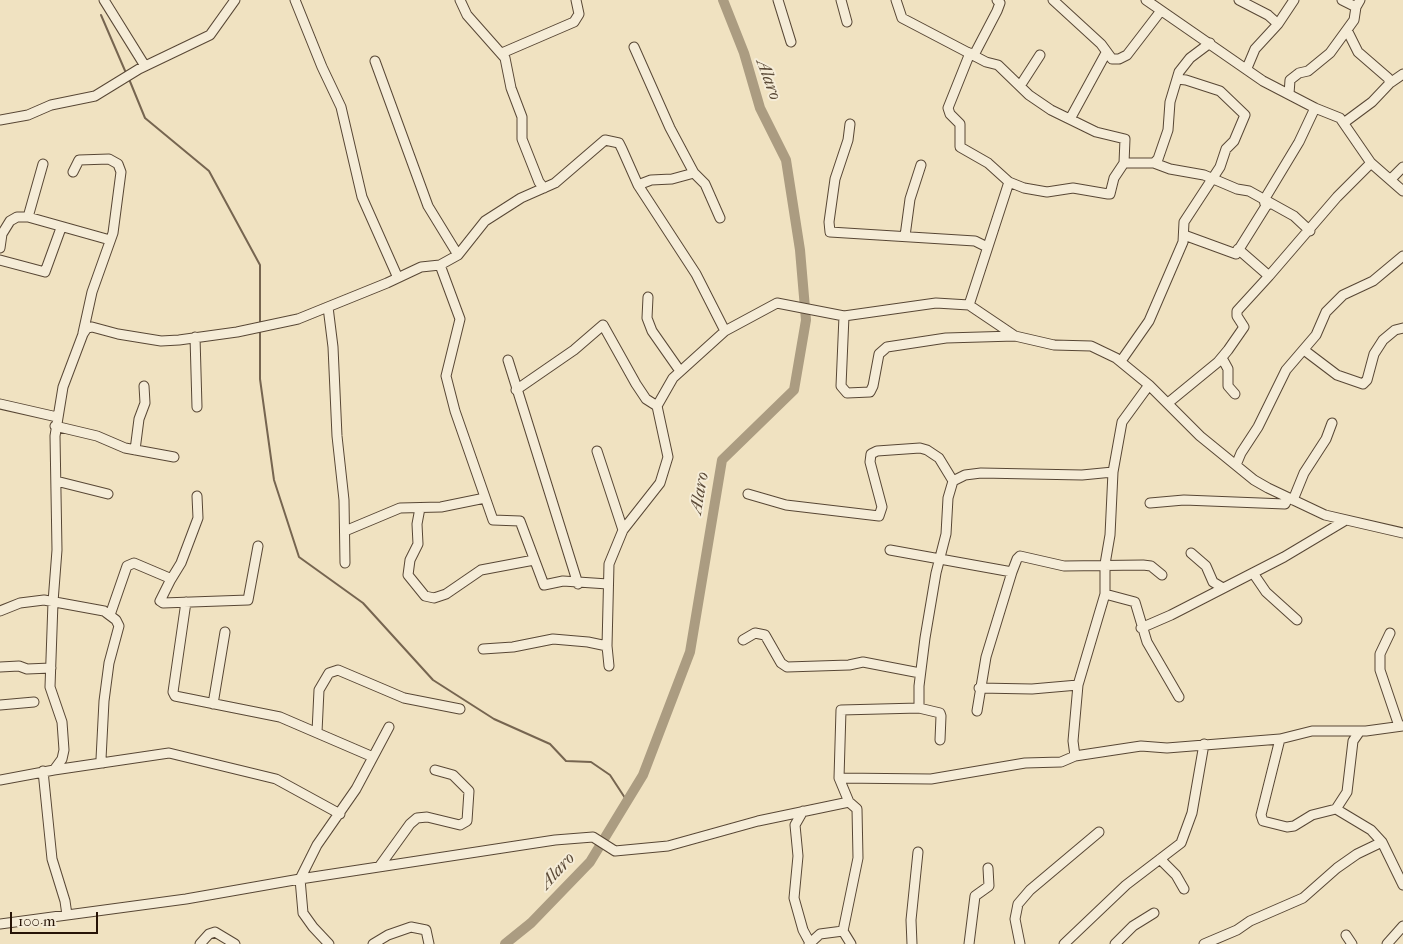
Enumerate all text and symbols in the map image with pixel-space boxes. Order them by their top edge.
water label: Alaro [751,57,785,103]
water label: Alaro [686,470,714,516]
water label: Alaro [536,848,580,894]
scale bar [12,902,100,934]
text: 100 m [18,912,56,930]

